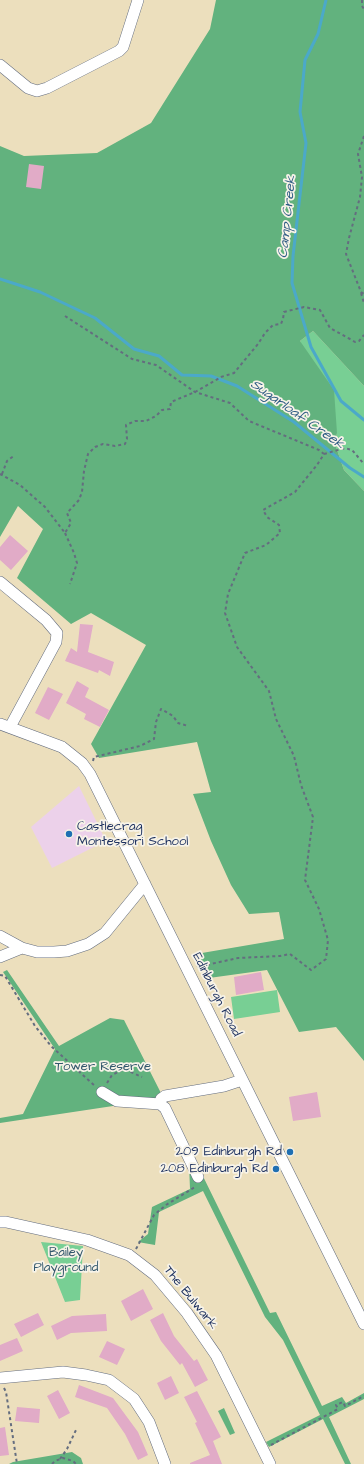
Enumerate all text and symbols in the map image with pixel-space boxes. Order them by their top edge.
water label: Camp Creek [275,175,301,259]
water label: Sugarloaf Creek [247,376,347,454]
place label: Castlecrag Montessori School [77,819,188,850]
marker: Castlecrag Montessori School [64,829,74,839]
street label: Edinburgh Road [188,950,244,1040]
park label: Tower Reserve [55,1059,151,1075]
place label: 209 Edinburgh Rd [176,1144,282,1160]
marker: 209 Edinburgh Rd [285,1147,295,1157]
place label: 208 Edinburgh Rd [161,1161,268,1177]
marker: 208 Edinburgh Rd [271,1164,281,1174]
park label: Bailey Playground [33,1245,99,1276]
street label: The Bulwark [160,1263,220,1333]

